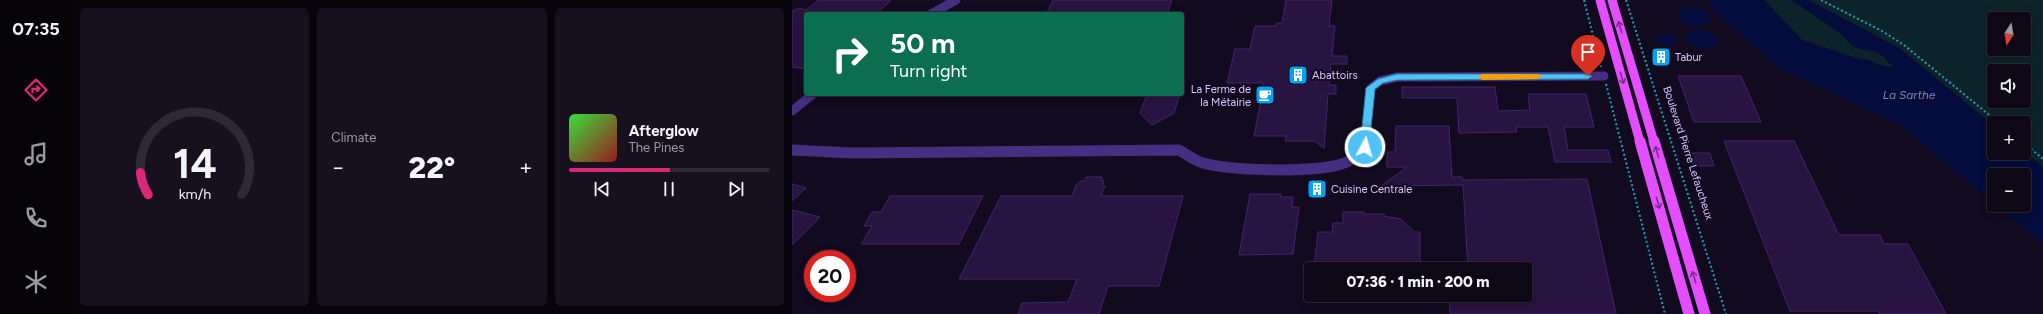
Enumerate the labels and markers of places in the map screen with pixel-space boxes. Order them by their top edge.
pin [1571,35,1605,76]
building icon: Tabur [1650,46,1672,68]
place label: Tabur [1675,51,1703,64]
building icon: Abattoirs [1287,64,1309,86]
place label: Abattoirs [1312,69,1358,82]
place label: La Ferme de la Métairie [1191,83,1251,109]
cafe icon: La Ferme de la Métairie [1254,84,1276,106]
building icon: Cuisine Centrale [1306,178,1328,200]
place label: Cuisine Centrale [1331,183,1412,196]

